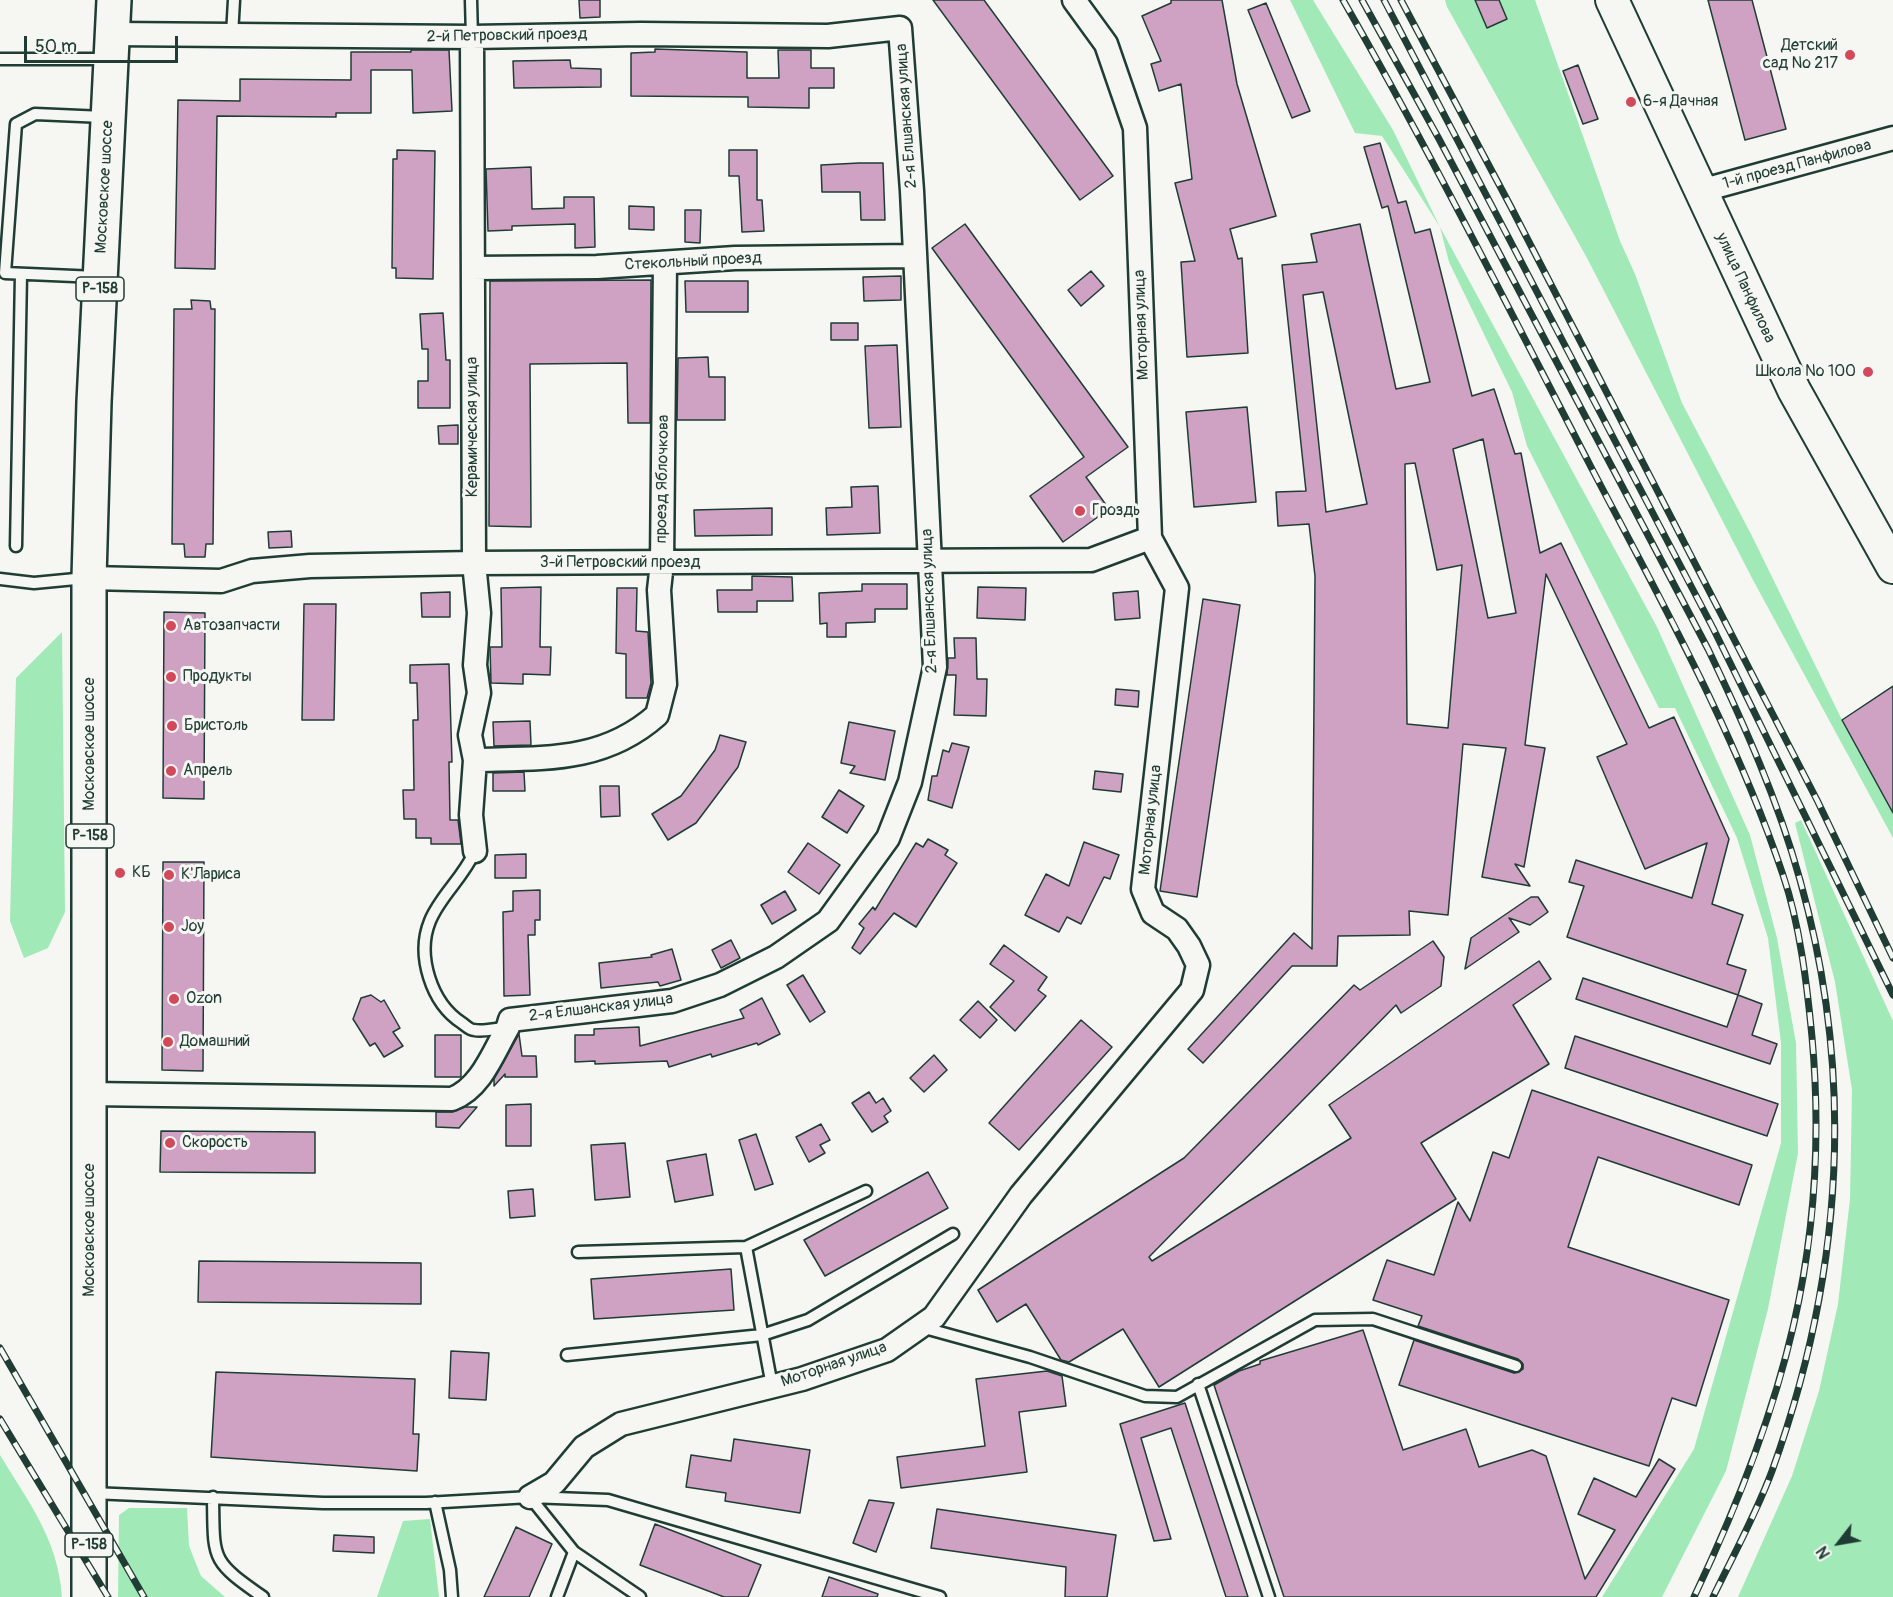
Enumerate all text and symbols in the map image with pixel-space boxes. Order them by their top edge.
scale bar [27,24,182,62]
street label: 2-й Петровский проезд [427,25,587,47]
text: 50 m [35,35,77,58]
place label: Детский сад № 217 [1763,36,1838,74]
street label: 2-я Елшанская улица [892,43,922,189]
marker: Детский сад № 217 [1843,48,1857,62]
place label: 6-я Дачная [1643,92,1718,112]
marker: 6-я Дачная [1624,95,1638,109]
street label: Московское шоссе [92,120,118,254]
street label: 1-й проезд Панфилова [1721,136,1873,194]
street label: улица Панфилова [1711,230,1779,346]
street label: Стекольный проезд [624,249,762,275]
street label: Моторная улица [1130,269,1154,381]
road number: Р-158 [76,277,124,301]
street label: Керамическая улица [463,357,483,497]
place label: Школа № 100 [1756,362,1856,382]
marker: Школа № 100 [1861,365,1875,379]
street label: проезд Яблочкова [652,415,674,543]
place label: Гроздь [1092,501,1140,521]
marker: Гроздь [1073,504,1087,518]
street label: 2-я Елшанская улица [918,528,942,674]
street label: 3-й Петровский проезд [540,553,700,573]
place label: Автозапчасти [183,616,280,636]
marker: Автозапчасти [164,619,178,633]
place label: Продукты [183,667,252,687]
marker: Продукты [164,670,178,684]
street label: Московское шоссе [80,677,100,811]
place label: Бристоль [184,716,248,736]
marker: Бристоль [165,719,179,733]
place label: Апрель [183,761,233,781]
marker: Апрель [164,764,178,778]
street label: Моторная улица [1136,764,1166,876]
road number: Р-158 [66,824,114,848]
place label: КБ [132,863,151,883]
place label: К'Лариса [181,865,241,885]
marker: КБ [113,866,127,880]
marker: К'Лариса [162,868,176,882]
place label: Joy [181,917,204,937]
marker: Joy [162,920,176,934]
place label: Ozon [186,989,222,1009]
street label: 2-я Елшанская улица [528,990,674,1026]
marker: Ozon [167,992,181,1006]
place label: Домашний [180,1032,250,1052]
marker: Домашний [161,1035,175,1049]
place label: Скорость [182,1133,248,1153]
marker: Скорость [163,1136,177,1150]
street label: Московское шоссе [80,1163,100,1297]
street label: Моторная улица [779,1338,889,1392]
north arrow [1809,1513,1869,1573]
road number: Р-158 [65,1533,113,1557]
text: N [1812,1542,1835,1562]

